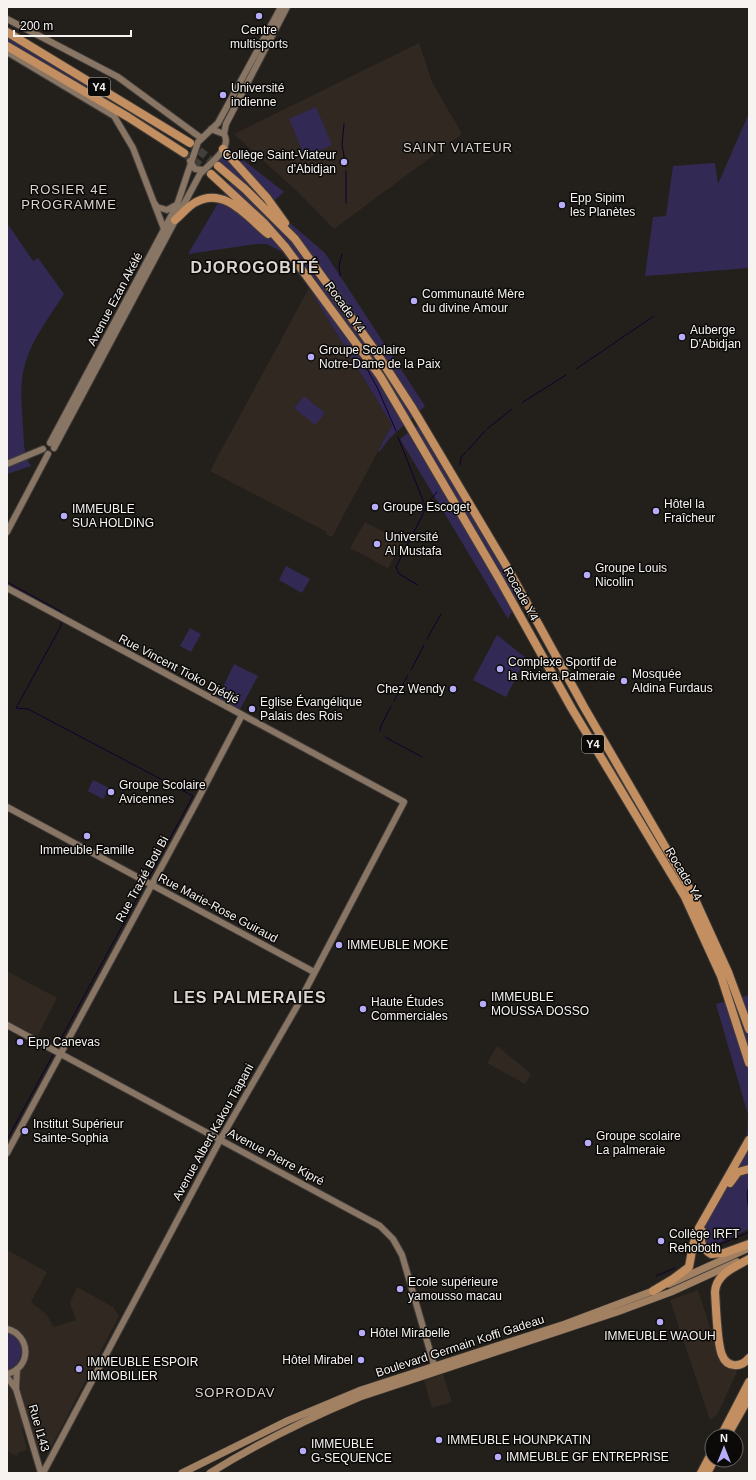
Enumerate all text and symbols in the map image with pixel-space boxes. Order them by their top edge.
marker: Centre multisports [254,11,264,21]
scale bar [14,12,131,38]
text: 200 m [20,19,53,33]
place label: Centre multisports [230,23,288,51]
road number: Y4 [88,78,110,96]
place label: Université indienne [231,81,285,109]
marker: Université indienne [218,90,228,100]
district label: SAINT VIATEUR [403,140,513,155]
place label: Collège Saint-Viateur d'Abidjan [223,148,336,176]
marker: Collège Saint-Viateur d'Abidjan [339,157,349,167]
district label: ROSIER 4E PROGRAMME [21,182,117,212]
place label: Epp Sipim les Planètes [570,191,635,219]
marker: Epp Sipim les Planètes [557,200,567,210]
street label: Avenue Ezan Akélé [84,250,146,348]
district label: DJOROGOBITÉ [190,258,320,276]
street label: Rocade Y4 [322,279,368,335]
place label: Communauté Mère du divine Amour [422,287,525,315]
marker: Communauté Mère du divine Amour [409,296,419,306]
place label: Auberge D'Abidjan [690,323,741,351]
marker: Auberge D'Abidjan [677,332,687,342]
place label: Groupe Scolaire Notre-Dame de la Paix [319,343,440,371]
marker: Groupe Scolaire Notre-Dame de la Paix [306,352,316,362]
place label: Hôtel la Fraîcheur [664,497,715,525]
place label: Groupe Escoget [383,500,470,514]
place label: IMMEUBLE SUA HOLDING [72,502,154,530]
marker: Groupe Escoget [370,502,380,512]
marker: Hôtel la Fraîcheur [651,506,661,516]
marker: IMMEUBLE SUA HOLDING [59,511,69,521]
place label: Université Al Mustafa [385,530,442,558]
marker: Université Al Mustafa [372,539,382,549]
place label: Groupe Louis Nicollin [595,561,667,589]
street label: Rocade Y4 [501,565,542,624]
marker: Groupe Louis Nicollin [582,570,592,580]
street label: Rue Vincent Tioko Djédjé [116,631,242,707]
place label: Complexe Sportif de la Riviera Palmeraie [508,655,617,683]
marker: Complexe Sportif de la Riviera Palmeraie [495,664,505,674]
place label: Mosquée Aldina Furdaus [632,667,713,695]
marker: Mosquée Aldina Furdaus [619,676,629,686]
place label: Chez Wendy [377,682,445,696]
marker: Chez Wendy [448,684,458,694]
place label: Eglise Évangélique Palais des Rois [260,694,362,723]
marker: Eglise Évangélique Palais des Rois [247,704,257,714]
road number: Y4 [582,735,604,753]
place label: Groupe Scolaire Avicennes [119,778,206,806]
marker: Groupe Scolaire Avicennes [106,787,116,797]
marker: Immeuble Famille [82,831,92,841]
street label: Rue Trazié Boti Bi [113,834,171,924]
place label: Immeuble Famille [40,843,135,857]
street label: Rocade Y4 [663,845,705,903]
street label: Rue Marie-Rose Guiraud [156,871,280,945]
place label: IMMEUBLE MOKE [347,938,448,952]
marker: IMMEUBLE MOKE [334,940,344,950]
district label: LES PALMERAIES [173,989,327,1006]
place label: IMMEUBLE MOUSSA DOSSO [491,990,589,1018]
place label: Haute Études Commerciales [371,994,448,1023]
marker: IMMEUBLE MOUSSA DOSSO [478,999,488,1009]
marker: Haute Études Commerciales [358,1004,368,1014]
place label: Epp Canevas [28,1035,100,1049]
marker: Epp Canevas [15,1037,25,1047]
street label: Avenue Albert Kakou Tiapani [170,1061,256,1203]
place label: Institut Supérieur Sainte-Sophia [33,1117,124,1145]
marker: Institut Supérieur Sainte-Sophia [20,1126,30,1136]
street label: Avenue Pierre Kipré [225,1126,327,1188]
place label: Groupe scolaire La palmeraie [596,1129,681,1157]
marker: Groupe scolaire La palmeraie [583,1138,593,1148]
place label: Collège IRFT Rehoboth [669,1227,740,1255]
marker: Collège IRFT Rehoboth [656,1236,666,1246]
place label: Ecole supérieure yamousso macau [408,1275,502,1303]
marker: Ecole supérieure yamousso macau [395,1284,405,1294]
street label: Boulevard Germain Koffi Gadeau [374,1312,546,1380]
marker: IMMEUBLE WAOUH [655,1317,665,1327]
place label: Hôtel Mirabelle [370,1326,450,1340]
marker: Hôtel Mirabelle [357,1328,367,1338]
place label: IMMEUBLE WAOUH [604,1329,716,1343]
place label: Hôtel Mirabel [282,1353,353,1367]
place label: IMMEUBLE ESPOIR IMMOBILIER [87,1355,199,1383]
marker: Hôtel Mirabel [356,1355,366,1365]
marker: IMMEUBLE ESPOIR IMMOBILIER [74,1364,84,1374]
district label: SOPRODAV [195,1385,275,1400]
street label: Rue I143 [26,1403,53,1454]
north arrow [704,1428,744,1468]
text: N [720,1432,728,1444]
place label: IMMEUBLE HOUNPKATIN [447,1433,591,1447]
marker: IMMEUBLE HOUNPKATIN [434,1435,444,1445]
place label: IMMEUBLE G-SEQUENCE [311,1437,392,1465]
marker: IMMEUBLE G-SEQUENCE [298,1446,308,1456]
place label: IMMEUBLE GF ENTREPRISE [506,1450,669,1464]
marker: IMMEUBLE GF ENTREPRISE [493,1452,503,1462]

